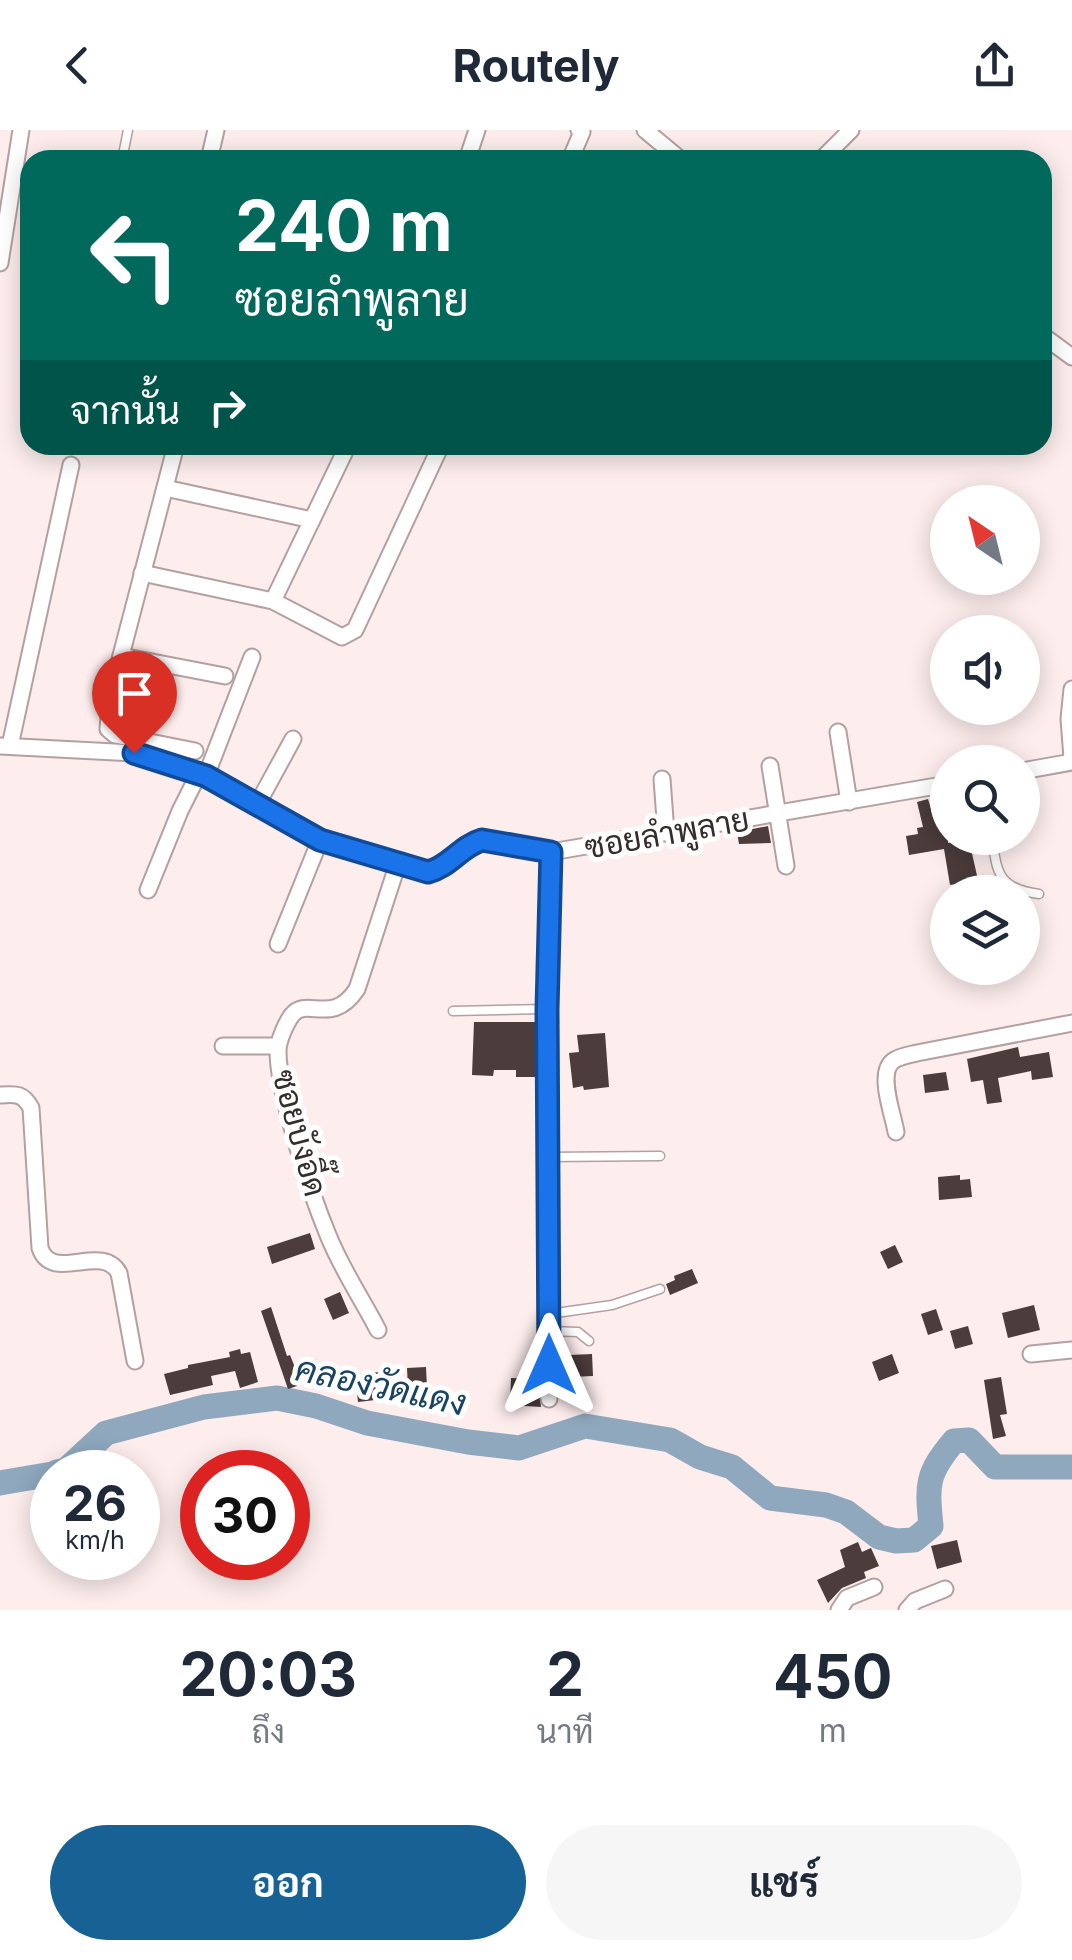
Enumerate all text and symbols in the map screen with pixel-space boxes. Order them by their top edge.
icon: back [50,38,105,93]
text: Routely [452,38,620,93]
icon: share [967,38,1022,93]
text: 240 m [235,183,453,268]
icon: left [70,190,200,320]
text: ซอยลำพูลาย [235,272,469,327]
icon: right [200,380,255,435]
text: จากนั้น [70,387,180,433]
north arrow [930,485,1040,595]
map controls [930,485,1040,985]
button: sound [930,615,1040,725]
pin [92,651,177,754]
icon: arrive [107,666,162,721]
button: search [930,745,1040,855]
street label: ซอยลำพูลาย [582,799,753,870]
button: layers [930,875,1040,985]
street label: ซอยบังอี๊ด [264,1063,344,1201]
position arrow [497,1313,601,1417]
water label: คลองวัดแดง [292,1346,470,1424]
speed limit sign: 30 [180,1450,310,1580]
text: 26 [63,1473,127,1533]
text: km/h [65,1525,125,1555]
text: 20:03 [180,1638,357,1710]
text: 2 [546,1638,584,1710]
text: 450 [773,1640,892,1712]
text: m [819,1711,847,1750]
text: ถึง [252,1712,285,1751]
text: นาที [537,1712,594,1751]
button: ออก [50,1825,526,1940]
button: แชร์ [546,1825,1022,1940]

